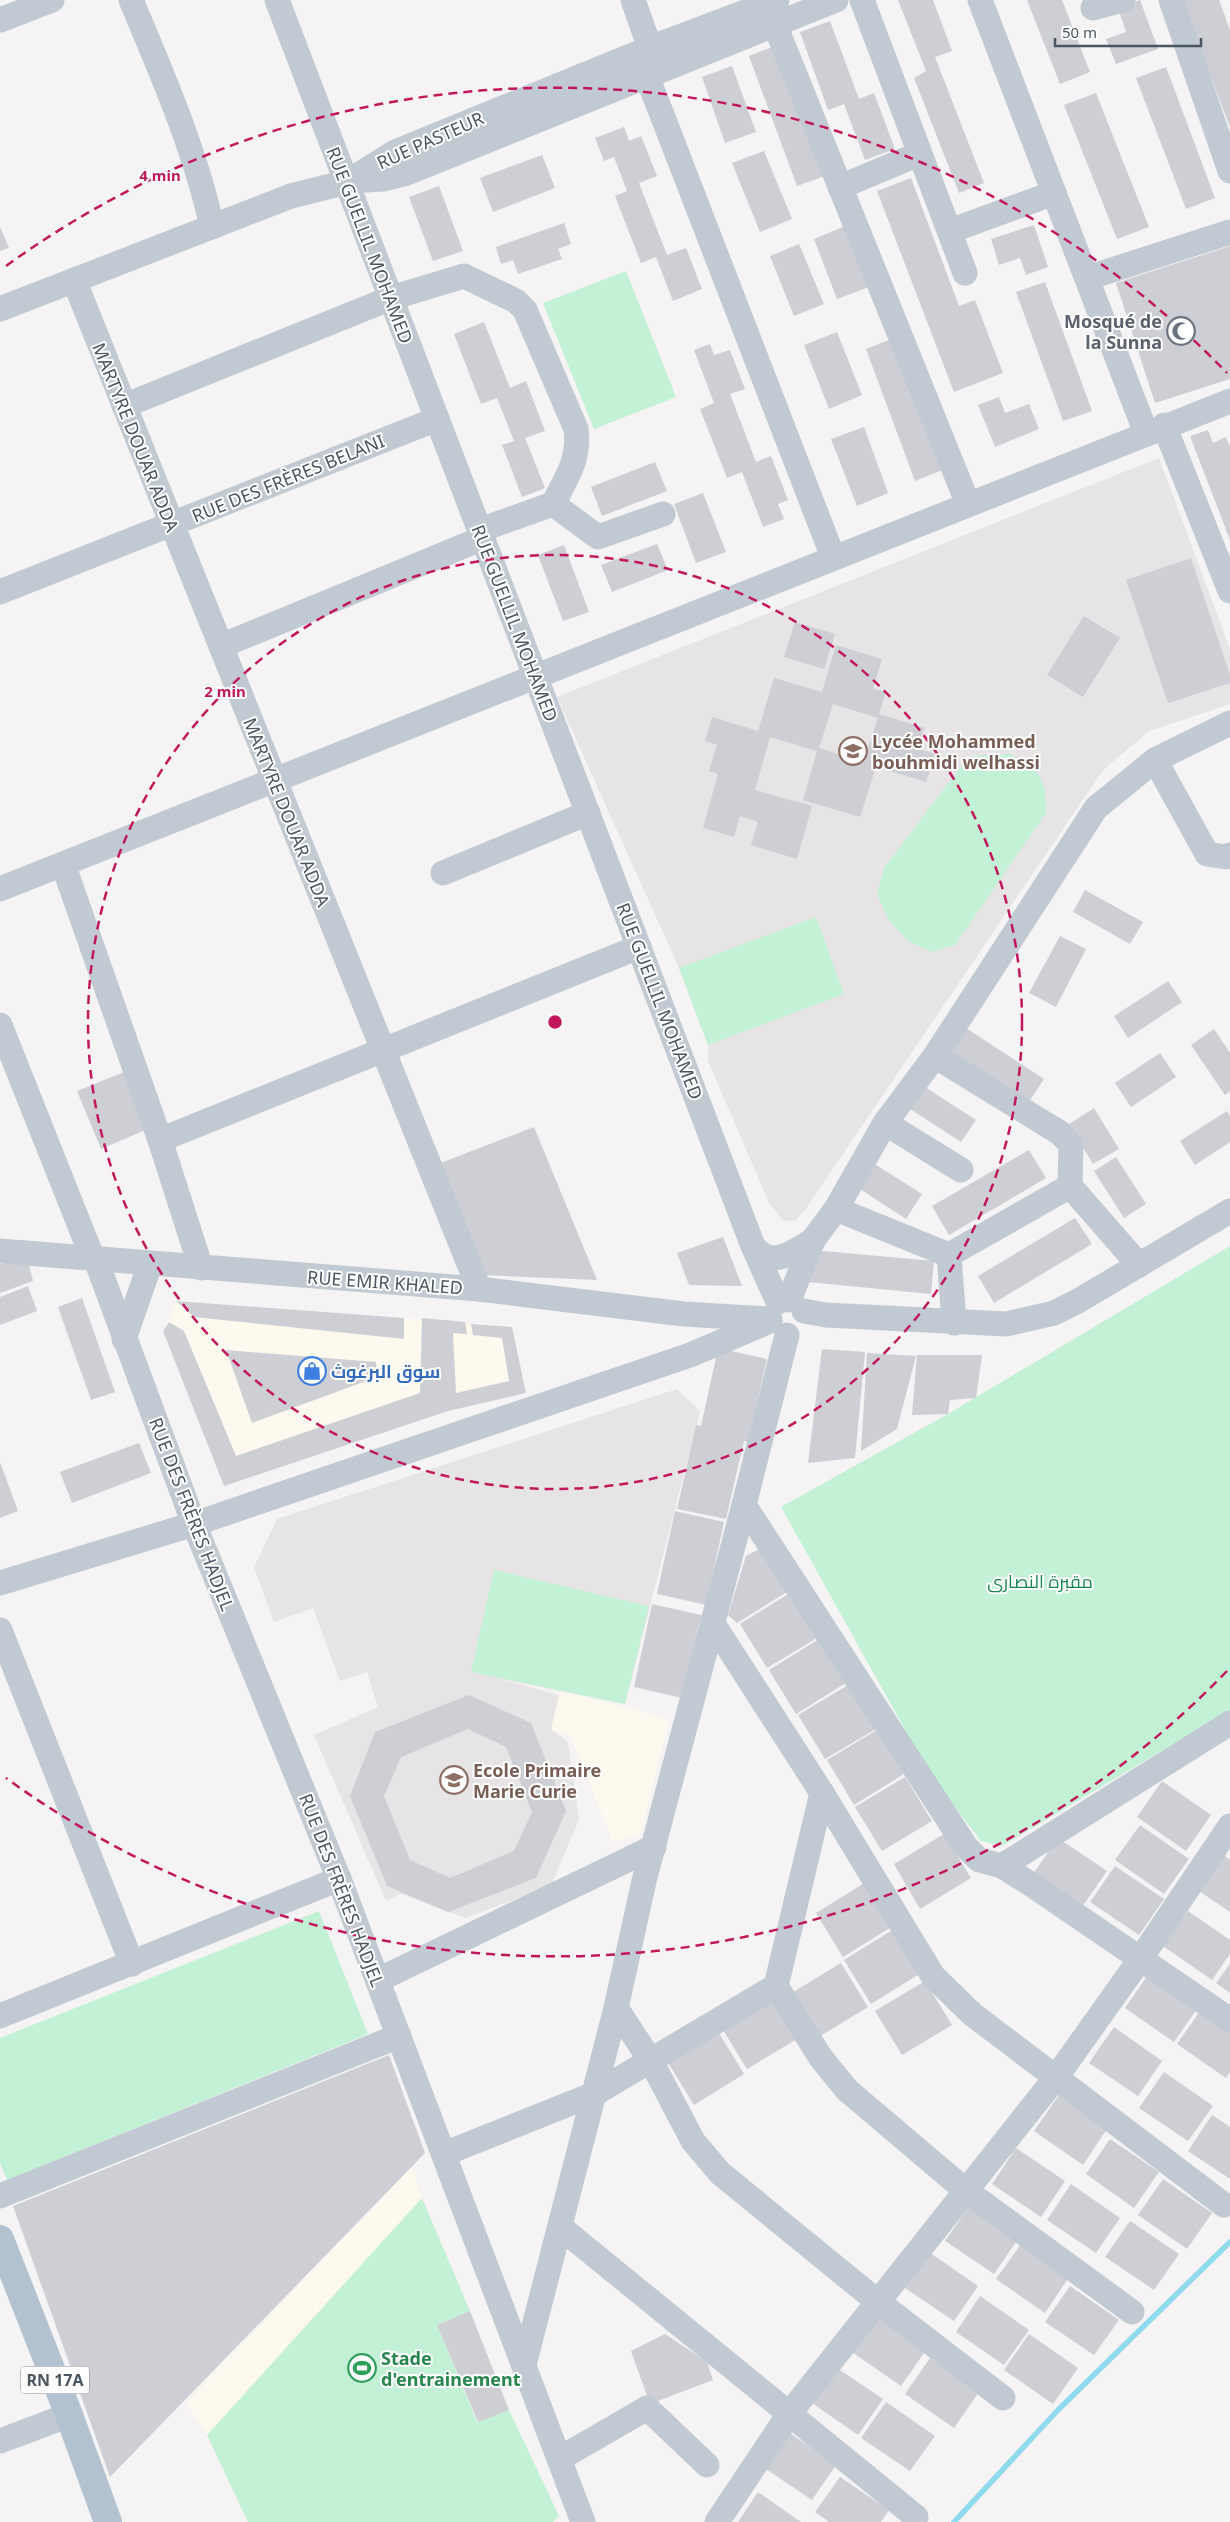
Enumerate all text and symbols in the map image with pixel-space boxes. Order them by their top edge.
scale bar [1055,15,1201,47]
text: 50 m [1062,22,1097,42]
street label: RUE PASTEUR [373,106,487,174]
street label: RUE GUELLIL MOHAMED [321,143,419,347]
text: 4 min [139,165,181,185]
place label: Mosqué de la Sunna [1064,309,1162,354]
mosque icon: Mosqué de la Sunna [1166,316,1196,346]
street label: MARTYRE DOUAR ADDA [87,339,185,535]
street label: RUE DES FRÈRES BELANI [188,428,388,528]
street label: RUE GUELLIL MOHAMED [466,521,564,725]
text: 2 min [204,681,246,701]
street label: MARTYRE DOUAR ADDA [238,714,336,910]
place label: Lycée Mohammed bouhmidi welhassi [872,729,1040,774]
school or university icon: Lycée Mohammed bouhmidi welhassi [838,736,868,766]
street label: RUE GUELLIL MOHAMED [611,899,709,1103]
centre of rings [546,1013,564,1031]
street label: RUE EMIR KHALED [306,1265,464,1299]
shop icon: سوق البرغوث [297,1356,327,1386]
place label: سوق البرغوث [331,1359,440,1383]
street label: RUE DES FRÈRES HADJEL [144,1414,240,1614]
park label: مقبرة النصارى [987,1569,1093,1593]
place label: Ecole Primaire Marie Curie [473,1758,601,1803]
school or university icon: Ecole Primaire Marie Curie [439,1765,469,1795]
street label: RUE DES FRÈRES HADJEL [294,1790,390,1990]
place label: Stade d'entrainement [381,2346,521,2391]
sports icon: Stade d'entrainement [347,2353,377,2383]
road number: RN 17A [21,2366,89,2394]

